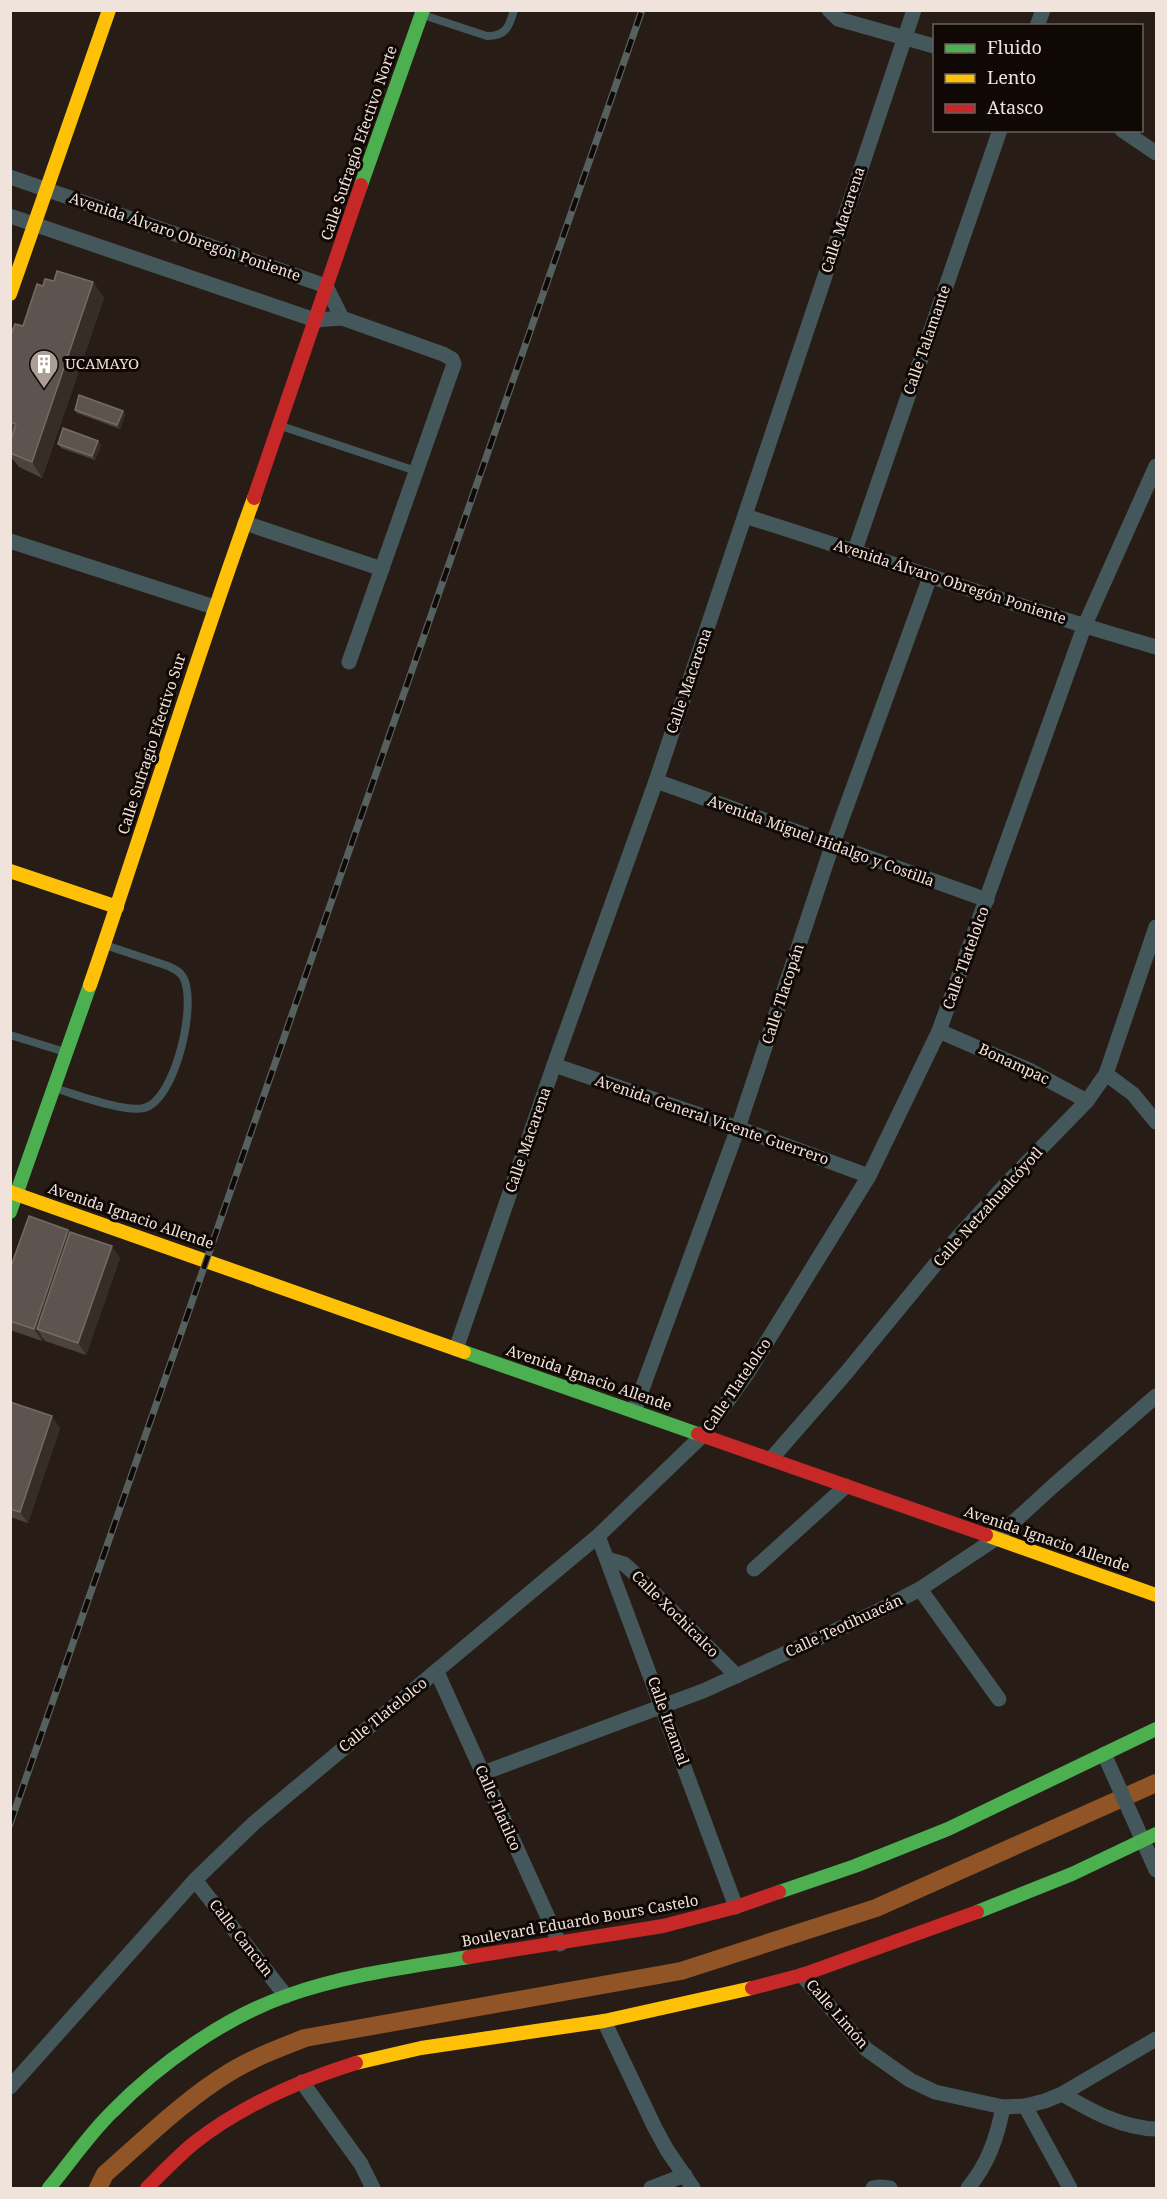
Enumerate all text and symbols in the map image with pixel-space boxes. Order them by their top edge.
legend [933,24,1143,132]
text: Fluido [987,35,1042,59]
street label: Calle Sufragio Efectivo Norte [315,43,401,243]
text: Lento [987,65,1036,89]
text: Atasco [987,95,1044,119]
street label: Calle Macarena [815,164,869,275]
street label: Avenida Álvaro Obregón Poniente [67,187,304,285]
street label: Calle Talamante [898,282,954,397]
building icon: UCAMAYO [28,348,60,390]
place label: UCAMAYO [65,353,139,373]
street label: Avenida Álvaro Obregón Poniente [832,534,1069,628]
street label: Calle Macarena [661,625,715,736]
street label: Calle Sufragio Efectivo Sur [112,651,190,837]
street label: Avenida Miguel Hidalgo y Costilla [705,790,937,890]
street label: Calle Tlatelolco [937,903,993,1012]
street label: Calle Tlacopán [756,941,808,1046]
street label: Bonampac [976,1038,1053,1088]
street label: Avenida General Vicente Guerrero [593,1070,832,1169]
street label: Calle Macarena [500,1084,554,1195]
street label: Calle Netzahualcóyotl [928,1142,1047,1270]
street label: Avenida Ignacio Allende [46,1177,217,1253]
street label: Calle Tlatelolco [698,1334,775,1435]
street label: Avenida Ignacio Allende [504,1339,675,1415]
street label: Avenida Ignacio Allende [962,1500,1133,1576]
street label: Calle Xochicalco [628,1565,724,1661]
street label: Calle Teotihuacán [782,1589,906,1661]
street label: Calle Tlatelolco [334,1672,431,1756]
street label: Calle Itzamal [644,1674,694,1768]
street label: Calle Tlatilco [471,1762,527,1854]
street label: Boulevard Eduardo Bours Castelo [460,1889,700,1951]
street label: Calle Cancún [205,1895,278,1980]
street label: Calle Limón [802,1975,874,2052]

